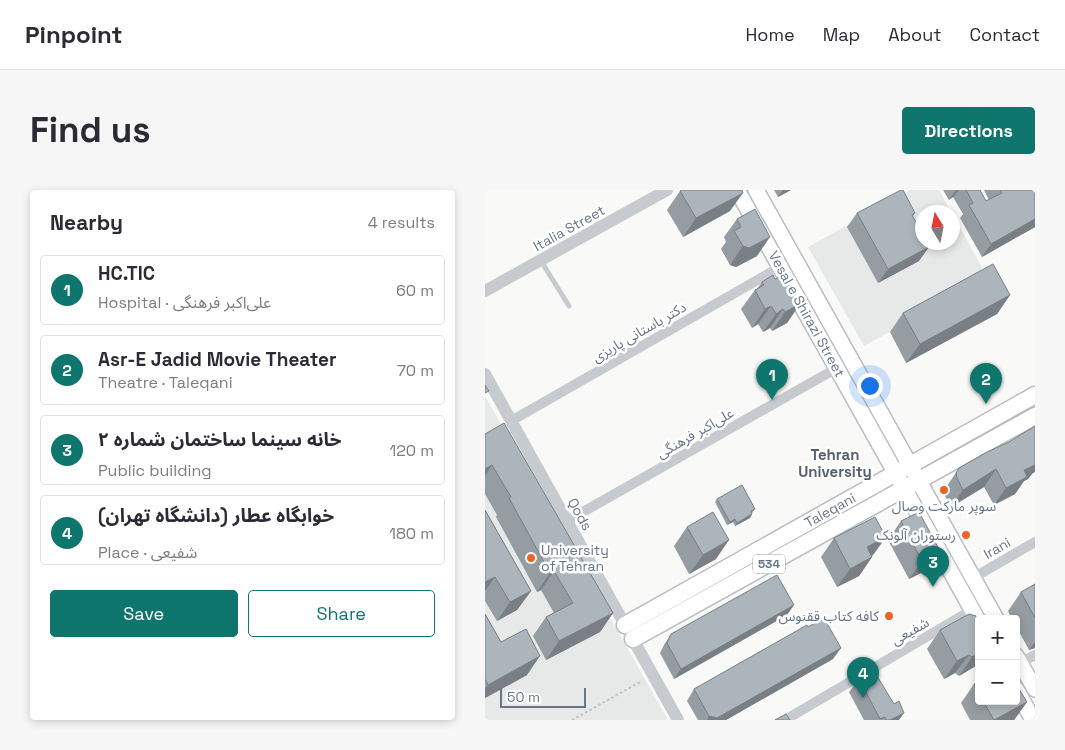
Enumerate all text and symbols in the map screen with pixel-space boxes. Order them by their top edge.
text: Pinpoint [25,19,122,50]
text: Home [746,23,795,46]
text: Map [823,23,860,46]
text: About [888,23,942,46]
text: Contact [970,23,1040,46]
button: Directions [902,107,1035,154]
text: Find us [30,108,151,152]
street label: Italia Street [530,201,608,255]
north arrow [915,205,960,250]
text: Nearby [50,209,123,236]
text: 4 results [368,212,435,233]
street label: Vesal e Shirazi Street [765,248,849,380]
text: HC.TIC [98,261,155,286]
text: 1 [63,280,71,301]
text: 60 m [396,280,434,301]
text: Hospital · علی‌اکبر فرهنگی [98,292,271,313]
street label: دکتر باستانی پاریزی [589,298,690,367]
text: Asr-E Jadid Movie Theater [98,347,336,372]
pin: 1 [756,359,788,400]
text: 2 [62,360,72,381]
text: 70 m [397,360,434,381]
pin: 2 [970,363,1002,404]
text: Theatre · Taleqani [98,372,233,393]
your location [857,373,883,399]
street label: علی‌اکبر فرهنگی [653,404,737,462]
text: خانه سینما ساختمان شماره ۲ [98,427,341,452]
text: 3 [62,440,72,461]
text: 120 m [390,440,434,461]
district label: Tehran University [798,445,872,481]
text: Public building [98,460,211,481]
marker: سوپر مارکت وصال [938,484,950,496]
street label: Taleqani [801,489,859,531]
street label: Qods [564,495,596,533]
place label: سوپر مارکت وصال [892,497,996,516]
text: خوابگاه عطار (دانشگاه تهران) [98,503,334,528]
text: 4 [62,523,72,544]
text: 180 m [389,523,434,544]
place label: رستوران آلونک [876,526,956,544]
marker: رستوران آلونک [960,529,972,541]
street label: Irani [980,533,1014,563]
place label: University of Tehran [541,541,609,575]
text: Place · شفیعی [98,542,197,563]
pin: 3 [917,546,949,587]
marker: University of Tehran [525,552,537,564]
road number: 534 [753,554,785,574]
button: Save [50,590,238,637]
button: Share [248,590,435,637]
place label: کافه کتاب ققنوس [778,607,879,625]
marker: کافه کتاب ققنوس [883,610,895,622]
street label: شفیعی [888,613,932,649]
map controls [975,615,1020,705]
button: + [975,615,1020,660]
pin: 4 [847,657,879,698]
button: − [975,660,1020,705]
scale bar [500,685,586,708]
text: 50 m [507,688,540,706]

